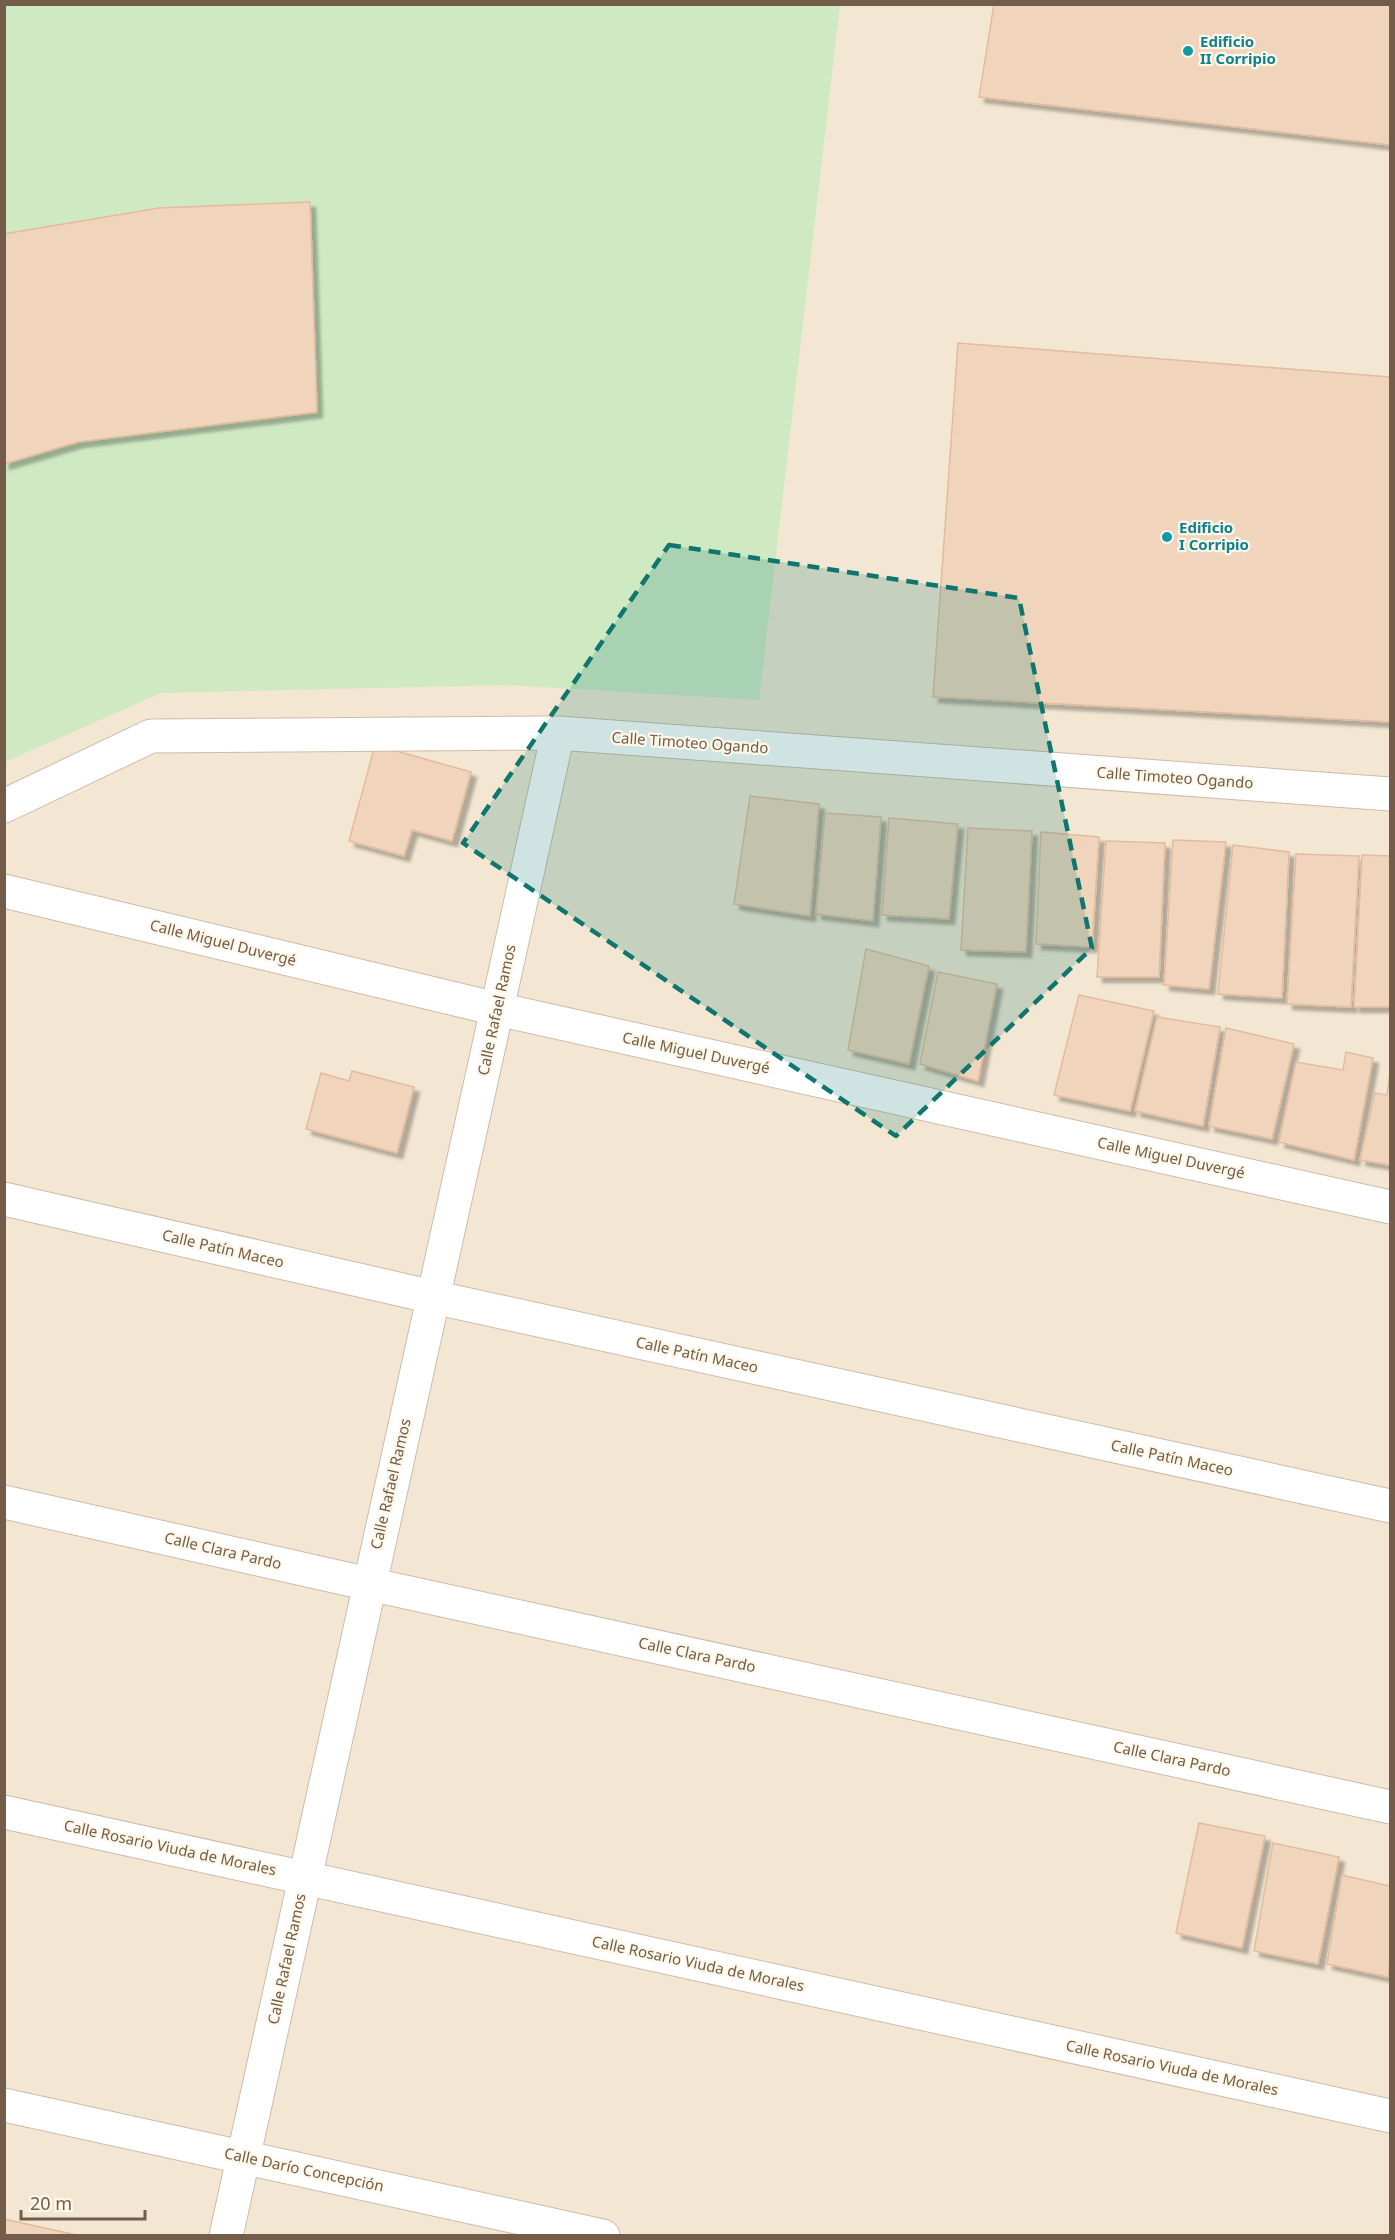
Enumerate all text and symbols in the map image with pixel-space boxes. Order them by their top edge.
place label: Edificio II Corripio [1200,31,1276,68]
marker: Edificio II Corripio [1181,44,1195,58]
place label: Edificio I Corripio [1179,517,1249,554]
marker: Edificio I Corripio [1160,530,1174,544]
street label: Calle Timoteo Ogando [611,727,769,757]
street label: Calle Timoteo Ogando [1096,762,1254,792]
street label: Calle Miguel Duvergé [148,914,299,970]
street label: Calle Rafael Ramos [472,942,520,1077]
street label: Calle Miguel Duvergé [621,1027,772,1077]
street label: Calle Miguel Duvergé [1096,1132,1247,1182]
street label: Calle Patín Maceo [160,1224,286,1272]
street label: Calle Patín Maceo [634,1331,760,1377]
street label: Calle Rafael Ramos [365,1416,415,1551]
street label: Calle Patín Maceo [1109,1434,1235,1480]
street label: Calle Clara Pardo [163,1527,284,1573]
street label: Calle Clara Pardo [637,1632,758,1676]
street label: Calle Clara Pardo [1112,1736,1233,1780]
street label: Calle Rosario Viuda de Morales [62,1815,278,1879]
street label: Calle Rafael Ramos [262,1891,310,2026]
street label: Calle Rosario Viuda de Morales [590,1931,806,1995]
street label: Calle Rosario Viuda de Morales [1064,2035,1280,2099]
street label: Calle Darío Concepción [223,2142,386,2196]
scale bar [21,2183,146,2221]
text: 20 m [30,2191,72,2215]

